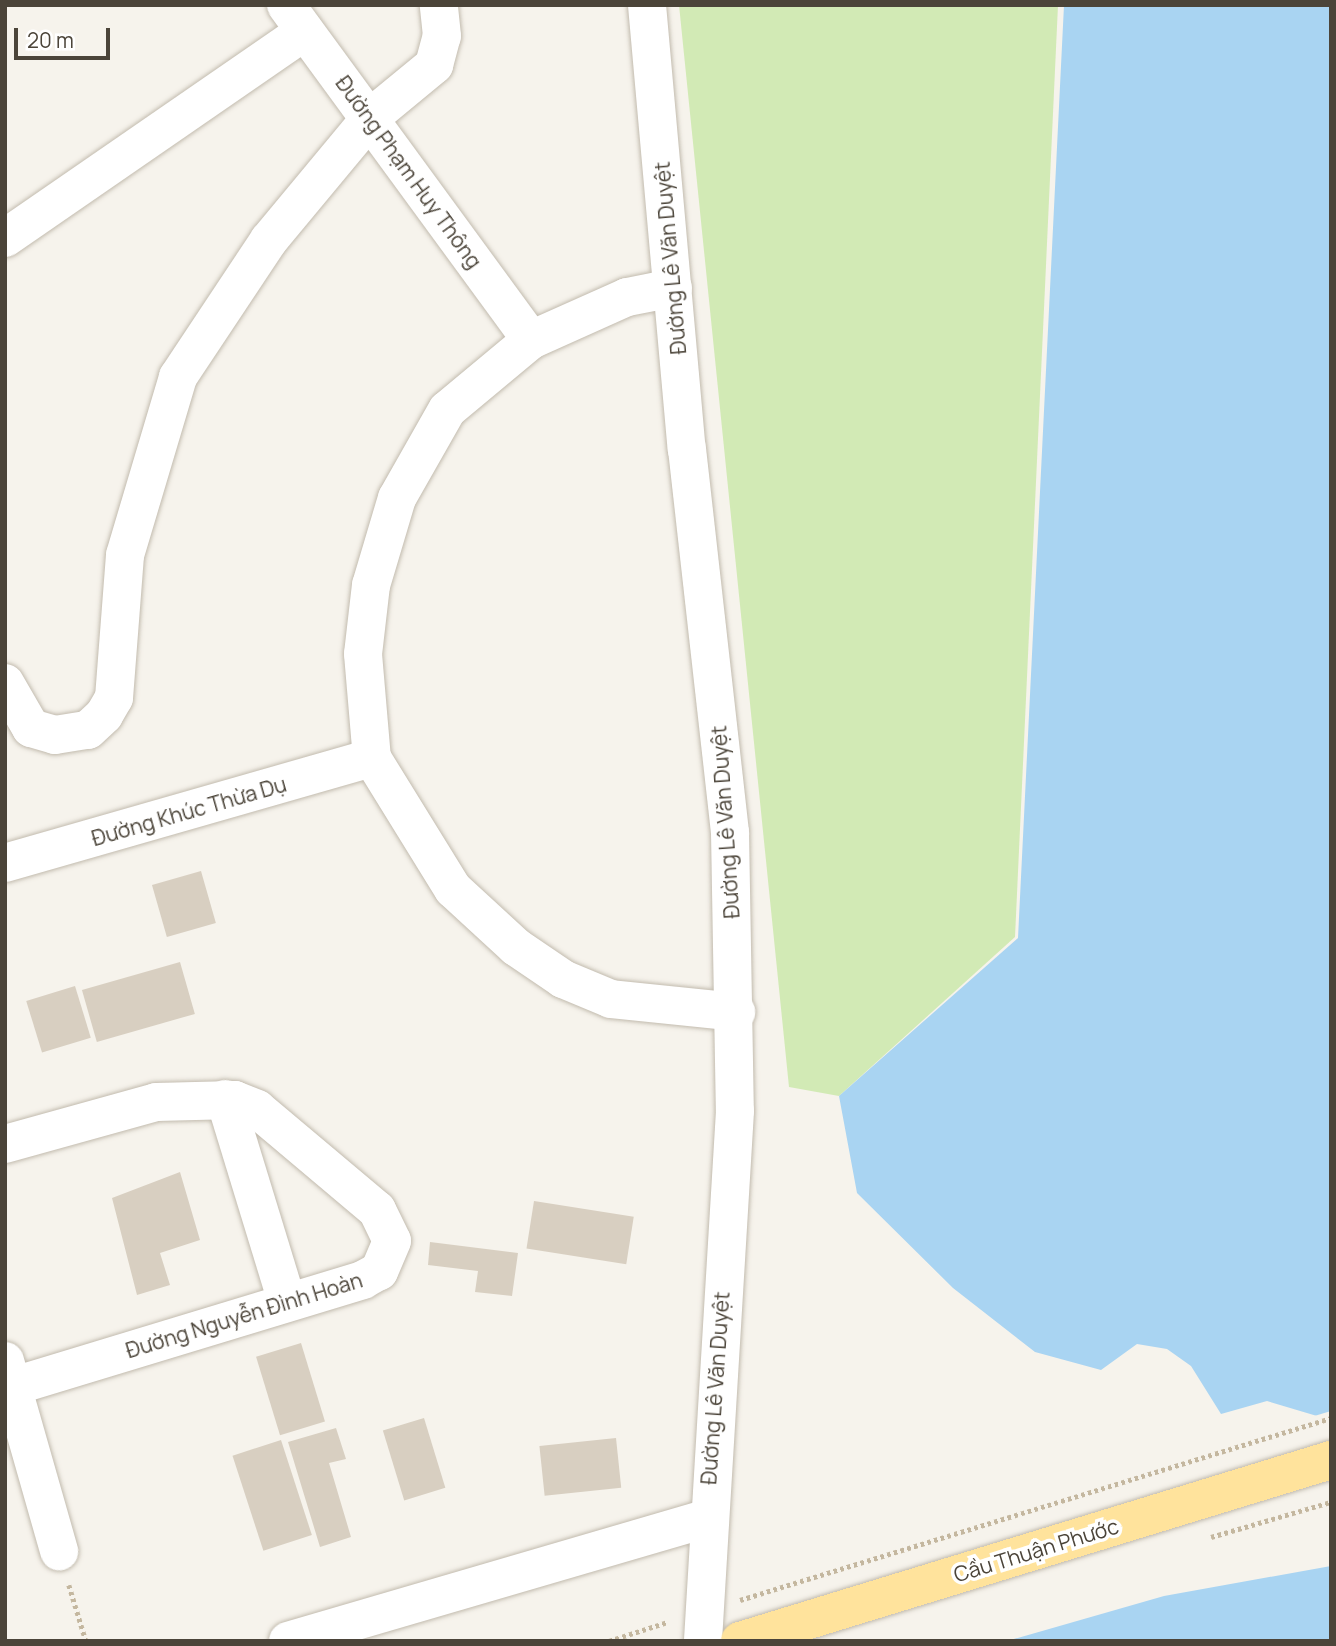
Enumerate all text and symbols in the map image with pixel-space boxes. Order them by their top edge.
scale bar [18,14,114,58]
text: 20 m [27,26,74,54]
street label: Đường Phạm Huy Thông [331,71,487,273]
street label: Đường Lê Văn Duyệt [649,161,691,355]
street label: Đường Lê Văn Duyệt [706,725,744,919]
street label: Đường Khúc Thừa Dụ [89,771,289,851]
street label: Đường Nguyễn Đình Hoàn [123,1267,365,1363]
street label: Đường Lê Văn Duyệt [696,1291,734,1485]
street label: Cầu Thuận Phước [950,1513,1122,1587]

